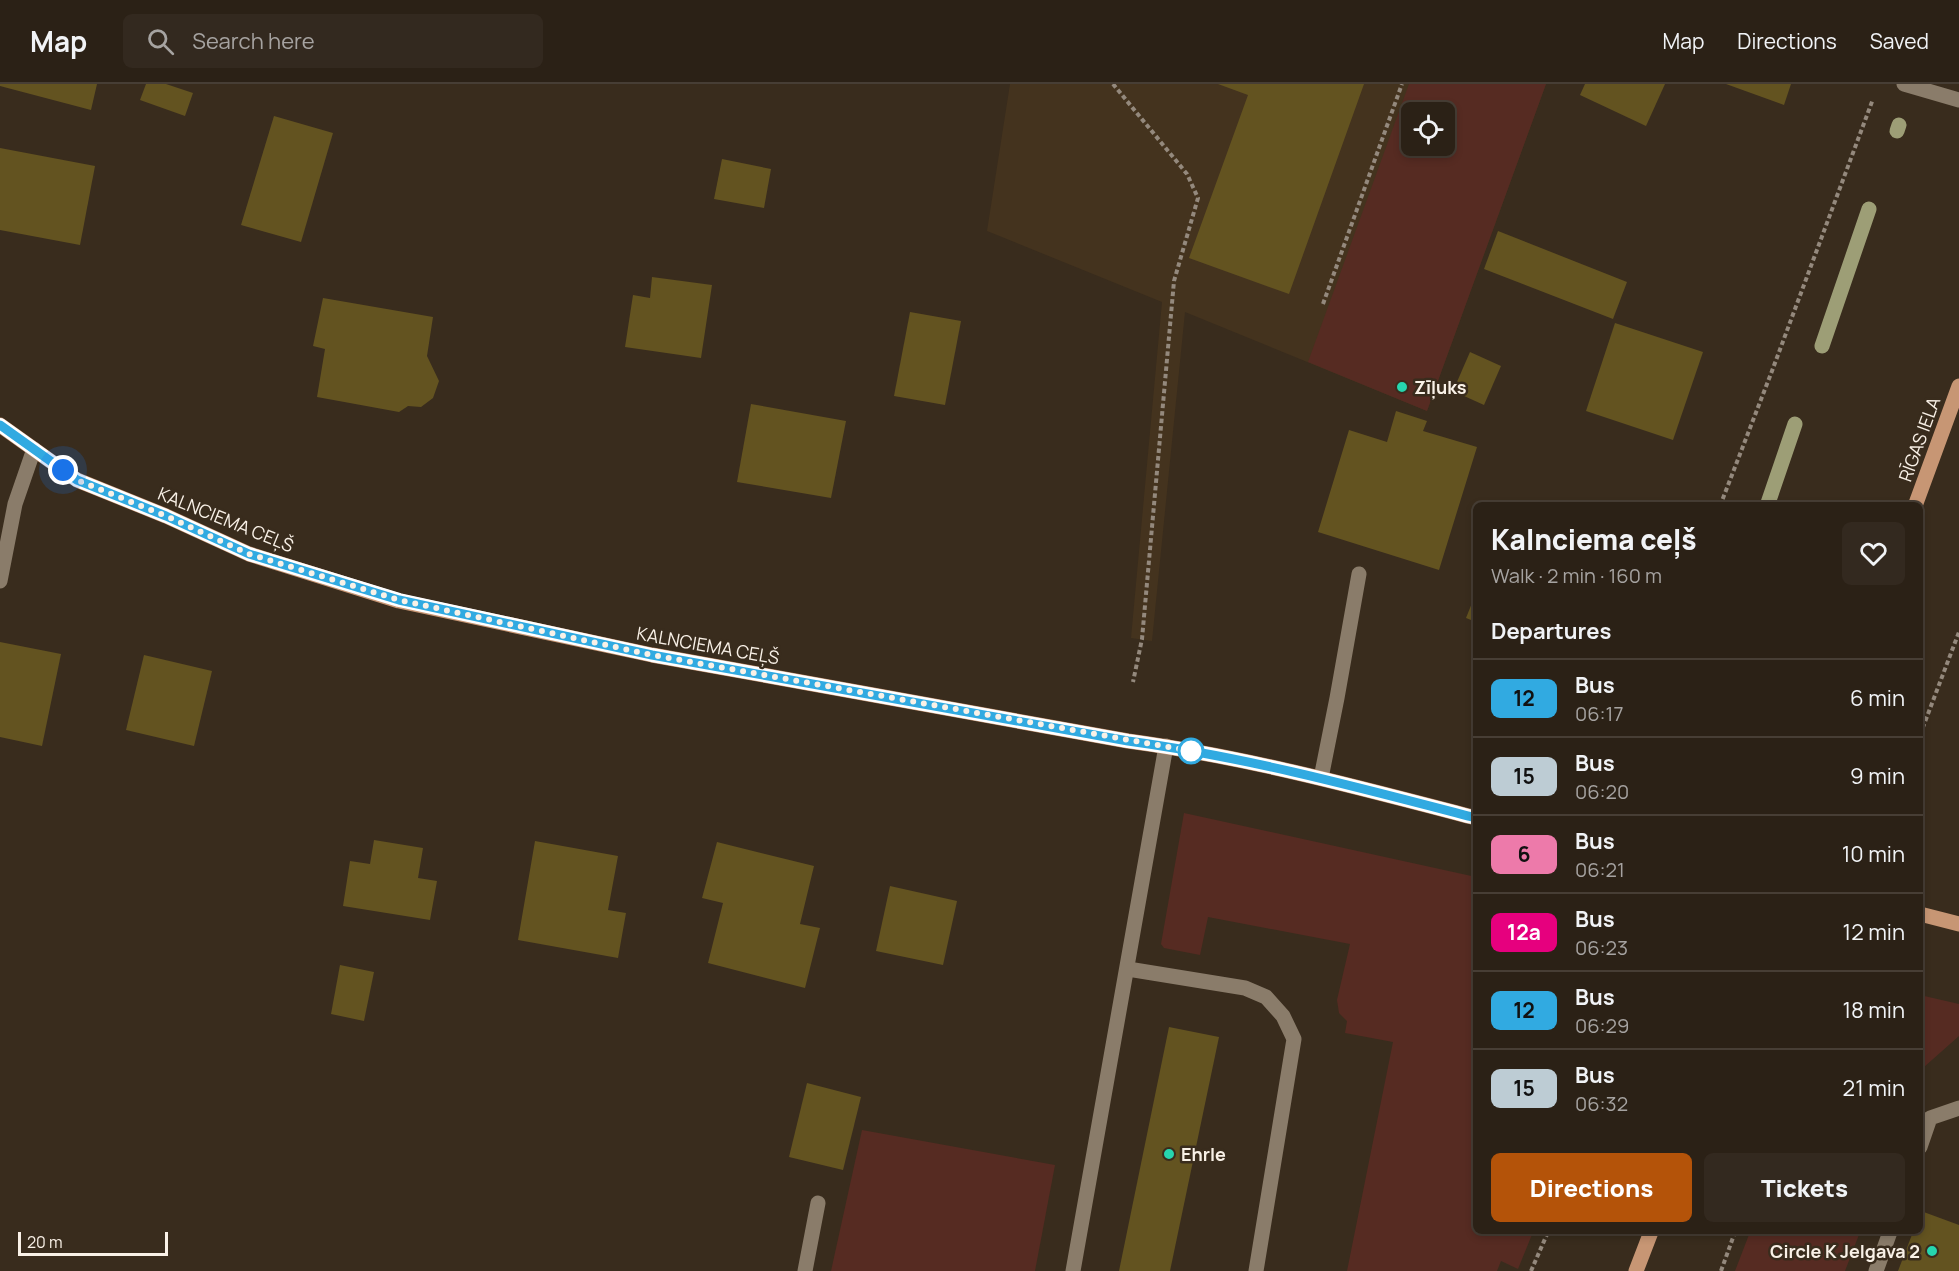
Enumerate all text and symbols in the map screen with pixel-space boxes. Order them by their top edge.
search box [123,14,543,68]
text: Map [30,22,87,60]
icon: search [144,25,177,58]
text: Search here [192,26,315,56]
text: Map [1663,27,1704,55]
text: Directions [1737,27,1837,55]
text: Saved [1870,27,1929,55]
map controls [1401,102,1455,156]
button: locate [1401,102,1455,156]
place label: Zīļuks [1414,375,1467,400]
marker: Zīļuks [1395,380,1409,394]
street label: RĪGAS IELA [1893,393,1946,485]
your location [48,455,78,485]
street label: KALNCIEMA CEĻŠ [155,481,297,557]
text: Kalnciema ceļš [1491,520,1697,558]
button: heart [1842,522,1905,585]
text: Walk · 2 min · 160 m [1491,562,1662,589]
text: Departures [1491,616,1611,646]
street label: KALNCIEMA CEĻŠ [635,621,781,669]
text: Bus [1575,670,1615,700]
text: 6 min [1850,683,1905,713]
text: 12 [1513,684,1535,712]
text: 06:17 [1575,700,1623,727]
unlabelled marker [1178,738,1204,764]
text: Bus [1575,748,1615,778]
text: 9 min [1850,761,1905,791]
text: 15 [1513,762,1535,790]
text: 06:20 [1575,778,1629,805]
text: Bus [1575,826,1615,856]
text: 10 min [1842,839,1905,869]
text: 6 [1517,840,1531,868]
text: 06:21 [1575,856,1625,883]
text: Bus [1575,904,1615,934]
text: 12 min [1843,917,1905,947]
text: 12a [1507,918,1541,946]
text: 06:23 [1575,934,1628,961]
text: Bus [1575,982,1615,1012]
text: 18 min [1842,995,1905,1025]
text: 12 [1513,996,1535,1024]
text: 06:29 [1575,1012,1629,1039]
text: Bus [1575,1060,1615,1090]
text: 21 min [1843,1073,1905,1103]
text: 15 [1513,1074,1535,1102]
text: 06:32 [1575,1090,1628,1117]
place label: Ehrle [1181,1142,1226,1166]
marker: Ehrle [1162,1147,1176,1161]
button: Directions [1491,1153,1692,1222]
button: Tickets [1704,1153,1905,1222]
scale bar [18,1229,168,1256]
text: 20 m [27,1231,63,1253]
place label: Circle K Jelgava 2 [1770,1239,1920,1263]
marker: Circle K Jelgava 2 [1925,1244,1939,1258]

